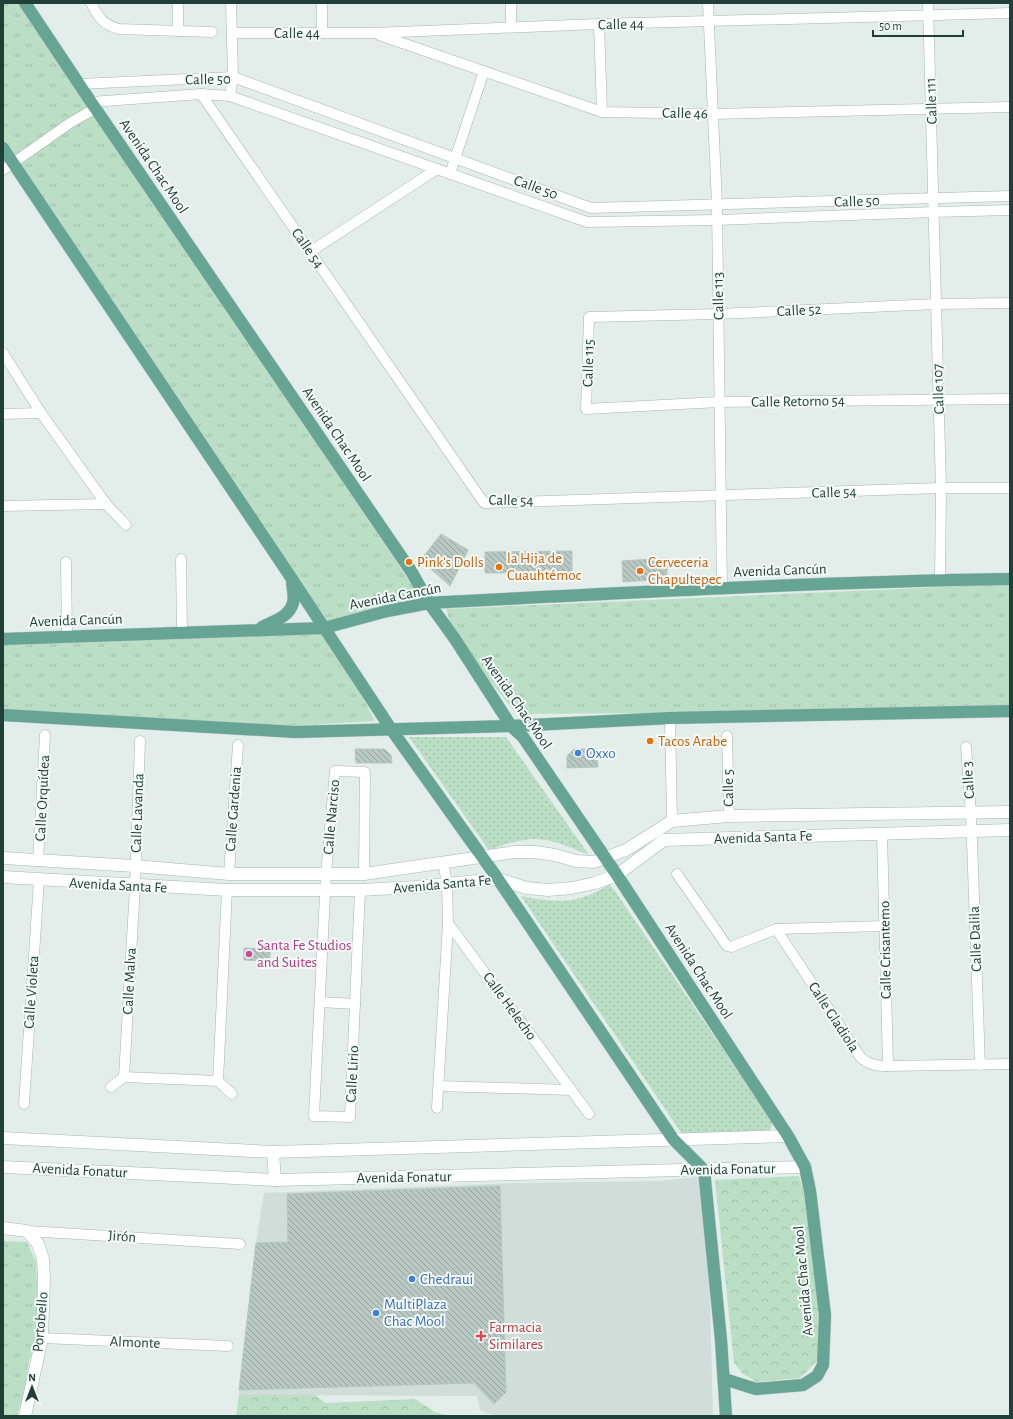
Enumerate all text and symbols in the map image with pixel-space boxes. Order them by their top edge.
scale bar [873,12,963,38]
street label: Calle 44 [598,17,644,32]
text: 50 m [879,20,902,32]
street label: Calle 44 [274,26,320,41]
street label: Calle 50 [185,72,231,87]
street label: Calle 111 [923,77,940,125]
street label: Calle 46 [662,106,708,121]
street label: Avenida Chac Mool [116,116,191,216]
street label: Calle 50 [512,173,560,202]
street label: Calle 50 [834,193,880,210]
street label: Calle 54 [289,226,327,271]
street label: Calle 113 [711,272,726,320]
street label: Calle 52 [776,302,822,319]
street label: Calle 115 [580,339,597,387]
street label: Calle 107 [930,363,947,415]
street label: Avenida Chac Mool [299,384,374,484]
street label: Calle Retorno 54 [751,393,845,410]
street label: Calle 54 [811,484,857,501]
street label: Calle 54 [488,493,534,508]
place label: la Hija de Cuauhtémoc [507,551,581,583]
place label: Pink’s Dolls [417,555,484,570]
place label: Cerveceria Chapultepec [648,555,722,587]
marker: Pink’s Dolls [404,557,414,567]
street label: Avenida Cancún [733,561,827,580]
marker: la Hija de Cuauhtémoc [494,562,504,572]
marker: Cerveceria Chapultepec [635,566,645,576]
street label: Avenida Cancún [348,580,442,613]
street label: Avenida Cancún [29,611,123,630]
street label: Avenida Chac Mool [479,653,554,752]
place label: Tacos Arabe [658,734,727,749]
marker: Tacos Arabe [645,736,655,746]
place label: Oxxo [586,746,616,761]
marker: Oxxo [573,748,583,758]
street label: Calle Orquídea [33,754,52,842]
street label: Calle 3 [960,761,977,799]
street label: Calle Gardenia [223,766,244,852]
street label: Calle 5 [721,769,736,807]
street label: Calle Lavanda [129,773,146,853]
street label: Calle Narciso [321,779,342,855]
street label: Avenida Santa Fe [714,828,813,847]
street label: Avenida Santa Fe [392,873,492,896]
street label: Avenida Santa Fe [68,875,168,896]
street label: Calle Crisantemo [877,901,894,999]
street label: Calle Dalila [967,906,984,972]
street label: Avenida Chac Mool [662,921,735,1022]
place label: Santa Fe Studios and Suites [257,938,352,970]
street label: Calle Malva [120,947,139,1015]
marker: Santa Fe Studios and Suites [244,949,254,959]
street label: Calle Violeta [21,955,42,1029]
street label: Calle Helecho [480,970,539,1043]
street label: Calle Gladiola [805,979,862,1055]
street label: Calle Lirio [344,1045,361,1103]
street label: Avenida Fonatur [32,1161,128,1180]
street label: Avenida Fonatur [680,1161,776,1178]
street label: Avenida Fonatur [356,1169,452,1186]
street label: Avenida Chac Mool [791,1225,816,1337]
street label: Jirón [107,1228,136,1245]
place label: Chedraui [420,1272,473,1287]
marker: Chedraui [407,1274,417,1284]
street label: Portobello [30,1291,51,1353]
place label: MultiPlaza Chac Mool [384,1297,447,1329]
marker: MultiPlaza Chac Mool [371,1308,381,1318]
place label: Farmacia Similares [489,1320,543,1352]
marker: Farmacia Similares [476,1331,486,1341]
street label: Almonte [109,1334,161,1351]
north arrow [12,1367,52,1407]
text: N [28,1372,36,1383]

